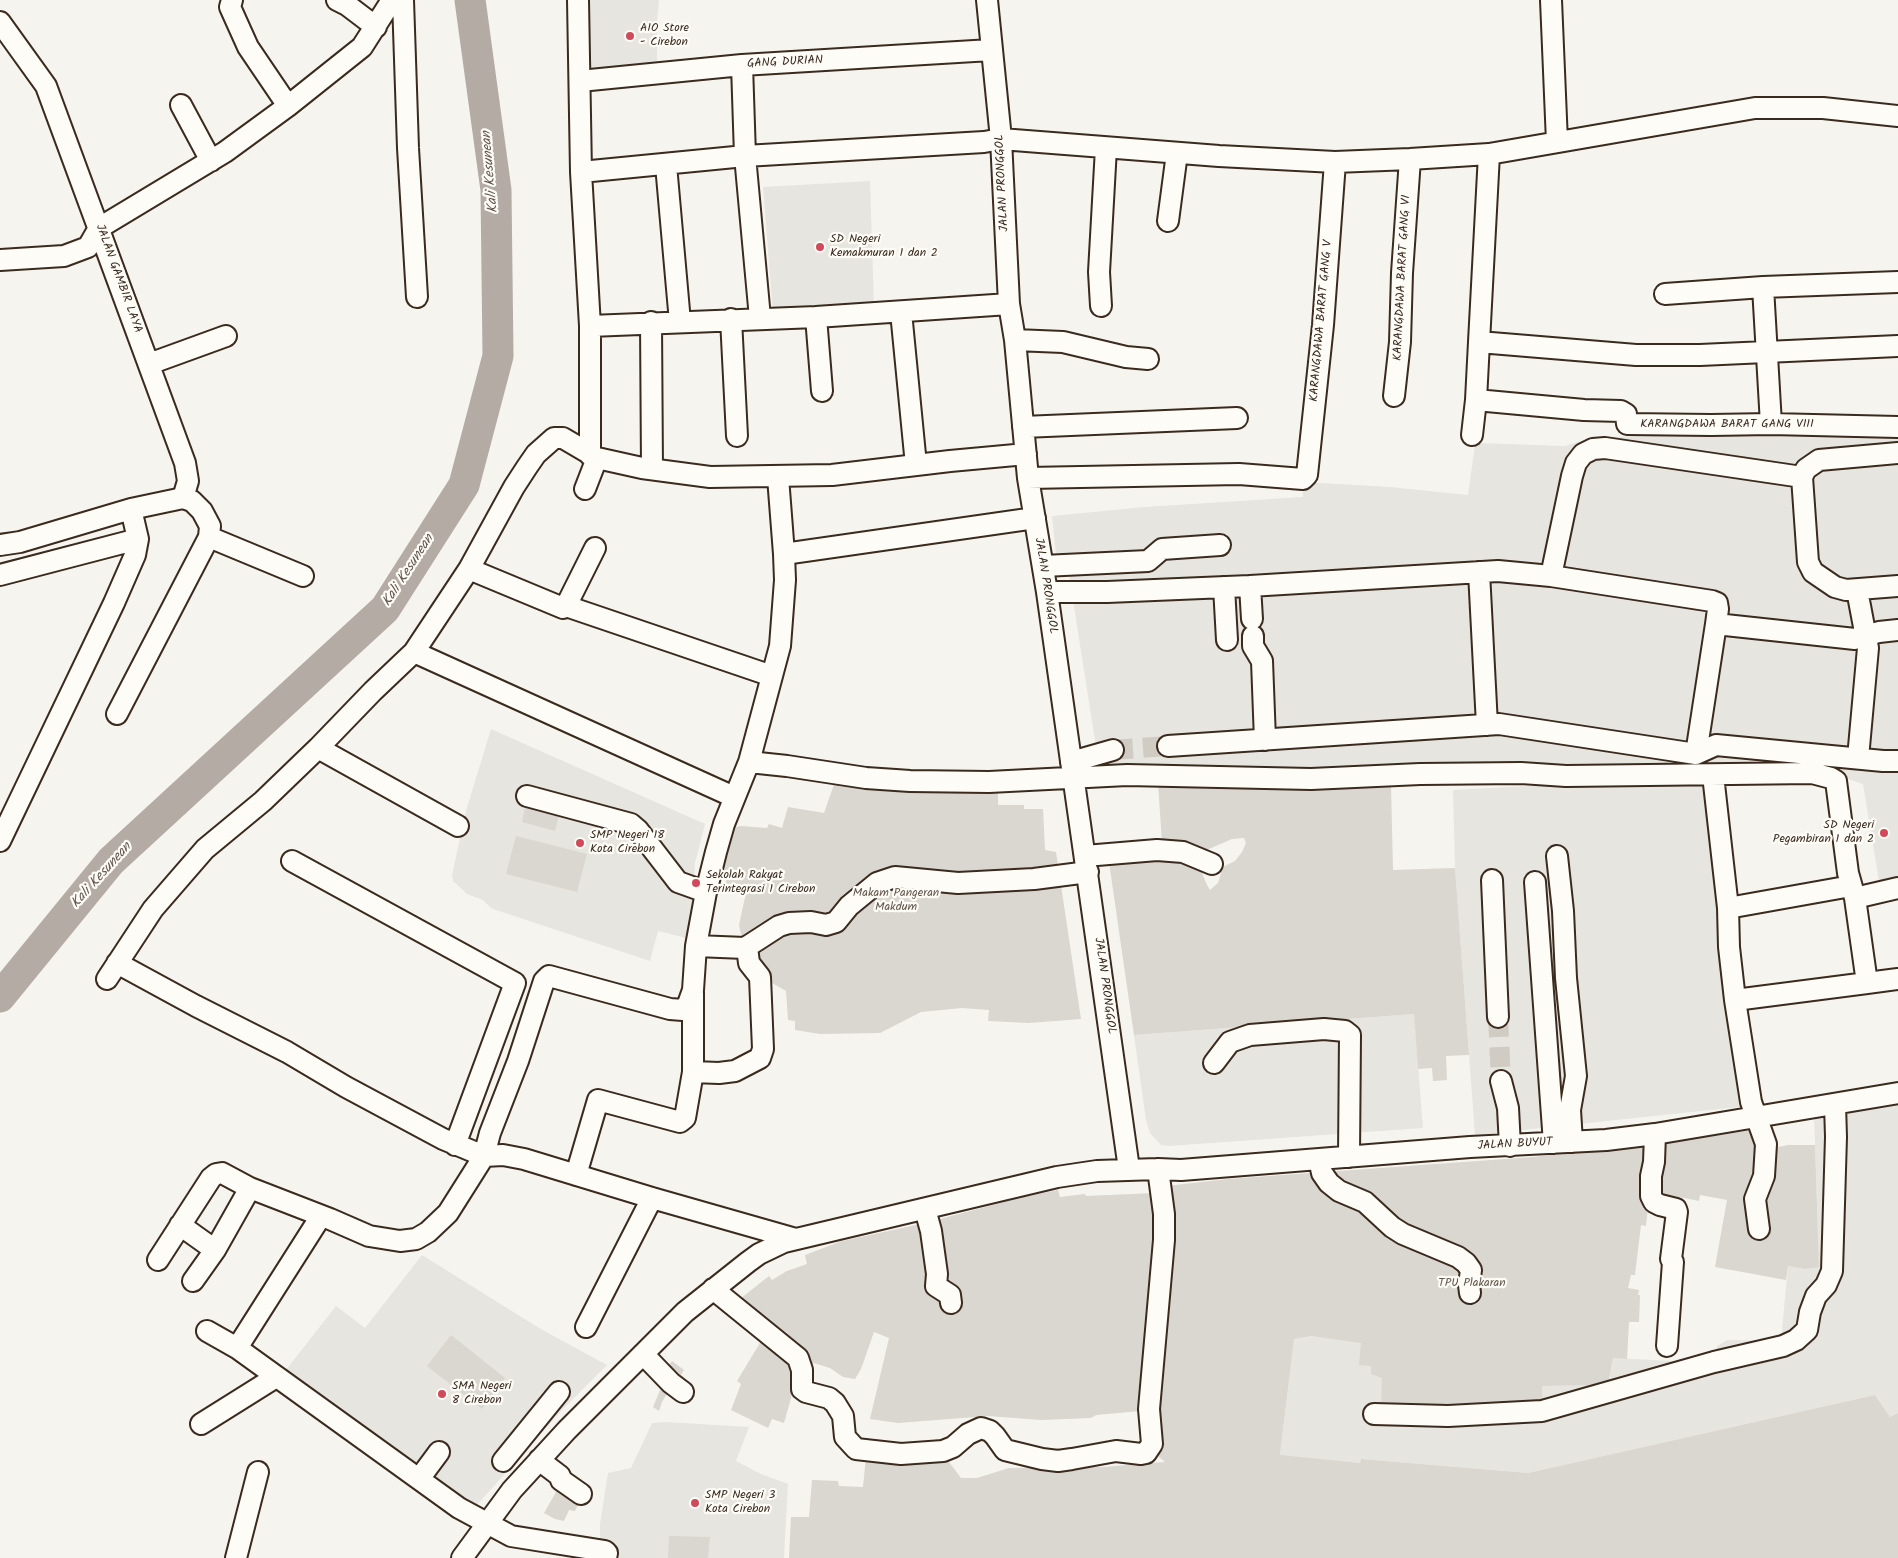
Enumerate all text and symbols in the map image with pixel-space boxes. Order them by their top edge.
place label: AIO Store - Cirebon [640,22,689,50]
marker: AIO Store - Cirebon [624,30,636,42]
street label: GANG DURIAN [747,54,823,72]
water label: Kali Kesunean [479,130,503,214]
street label: JALAN PRONGGOL [993,134,1013,232]
street label: KARANGDAWA BARAT GANG VI [1391,195,1415,361]
street label: JALAN GAMBIR LAYA [92,222,144,336]
place label: SD Negeri Kemakmuran 1 dan 2 [830,233,938,261]
street label: KARANGDAWA BARAT GANG V [1308,239,1336,403]
marker: SD Negeri Kemakmuran 1 dan 2 [814,241,826,253]
street label: KARANGDAWA BARAT GANG VIII [1640,418,1814,432]
water label: Kali Kesunean [380,532,438,610]
street label: JALAN PRONGGOL [1030,537,1060,635]
place label: SD Negeri Pegambiran 1 dan 2 [1773,819,1874,847]
marker: SD Negeri Pegambiran 1 dan 2 [1878,827,1890,839]
place label: SMP Negeri 18 Kota Cirebon [590,829,664,857]
marker: SMP Negeri 18 Kota Cirebon [574,837,586,849]
water label: Kali Kesunean [68,840,136,912]
place label: Sekolah Rakyat Terintegrasi 1 Cirebon [706,869,815,897]
marker: Sekolah Rakyat Terintegrasi 1 Cirebon [690,877,702,889]
park label: Makam Pangeran Makdum [853,887,939,915]
street label: JALAN PRONGGOL [1090,937,1118,1035]
street label: JALAN BUYUT [1477,1136,1553,1154]
park label: TPU Plakaran [1438,1277,1506,1291]
place label: SMA Negeri 8 Cirebon [452,1380,511,1408]
marker: SMA Negeri 8 Cirebon [436,1388,448,1400]
place label: SMP Negeri 3 Kota Cirebon [705,1489,775,1517]
marker: SMP Negeri 3 Kota Cirebon [689,1497,701,1509]

